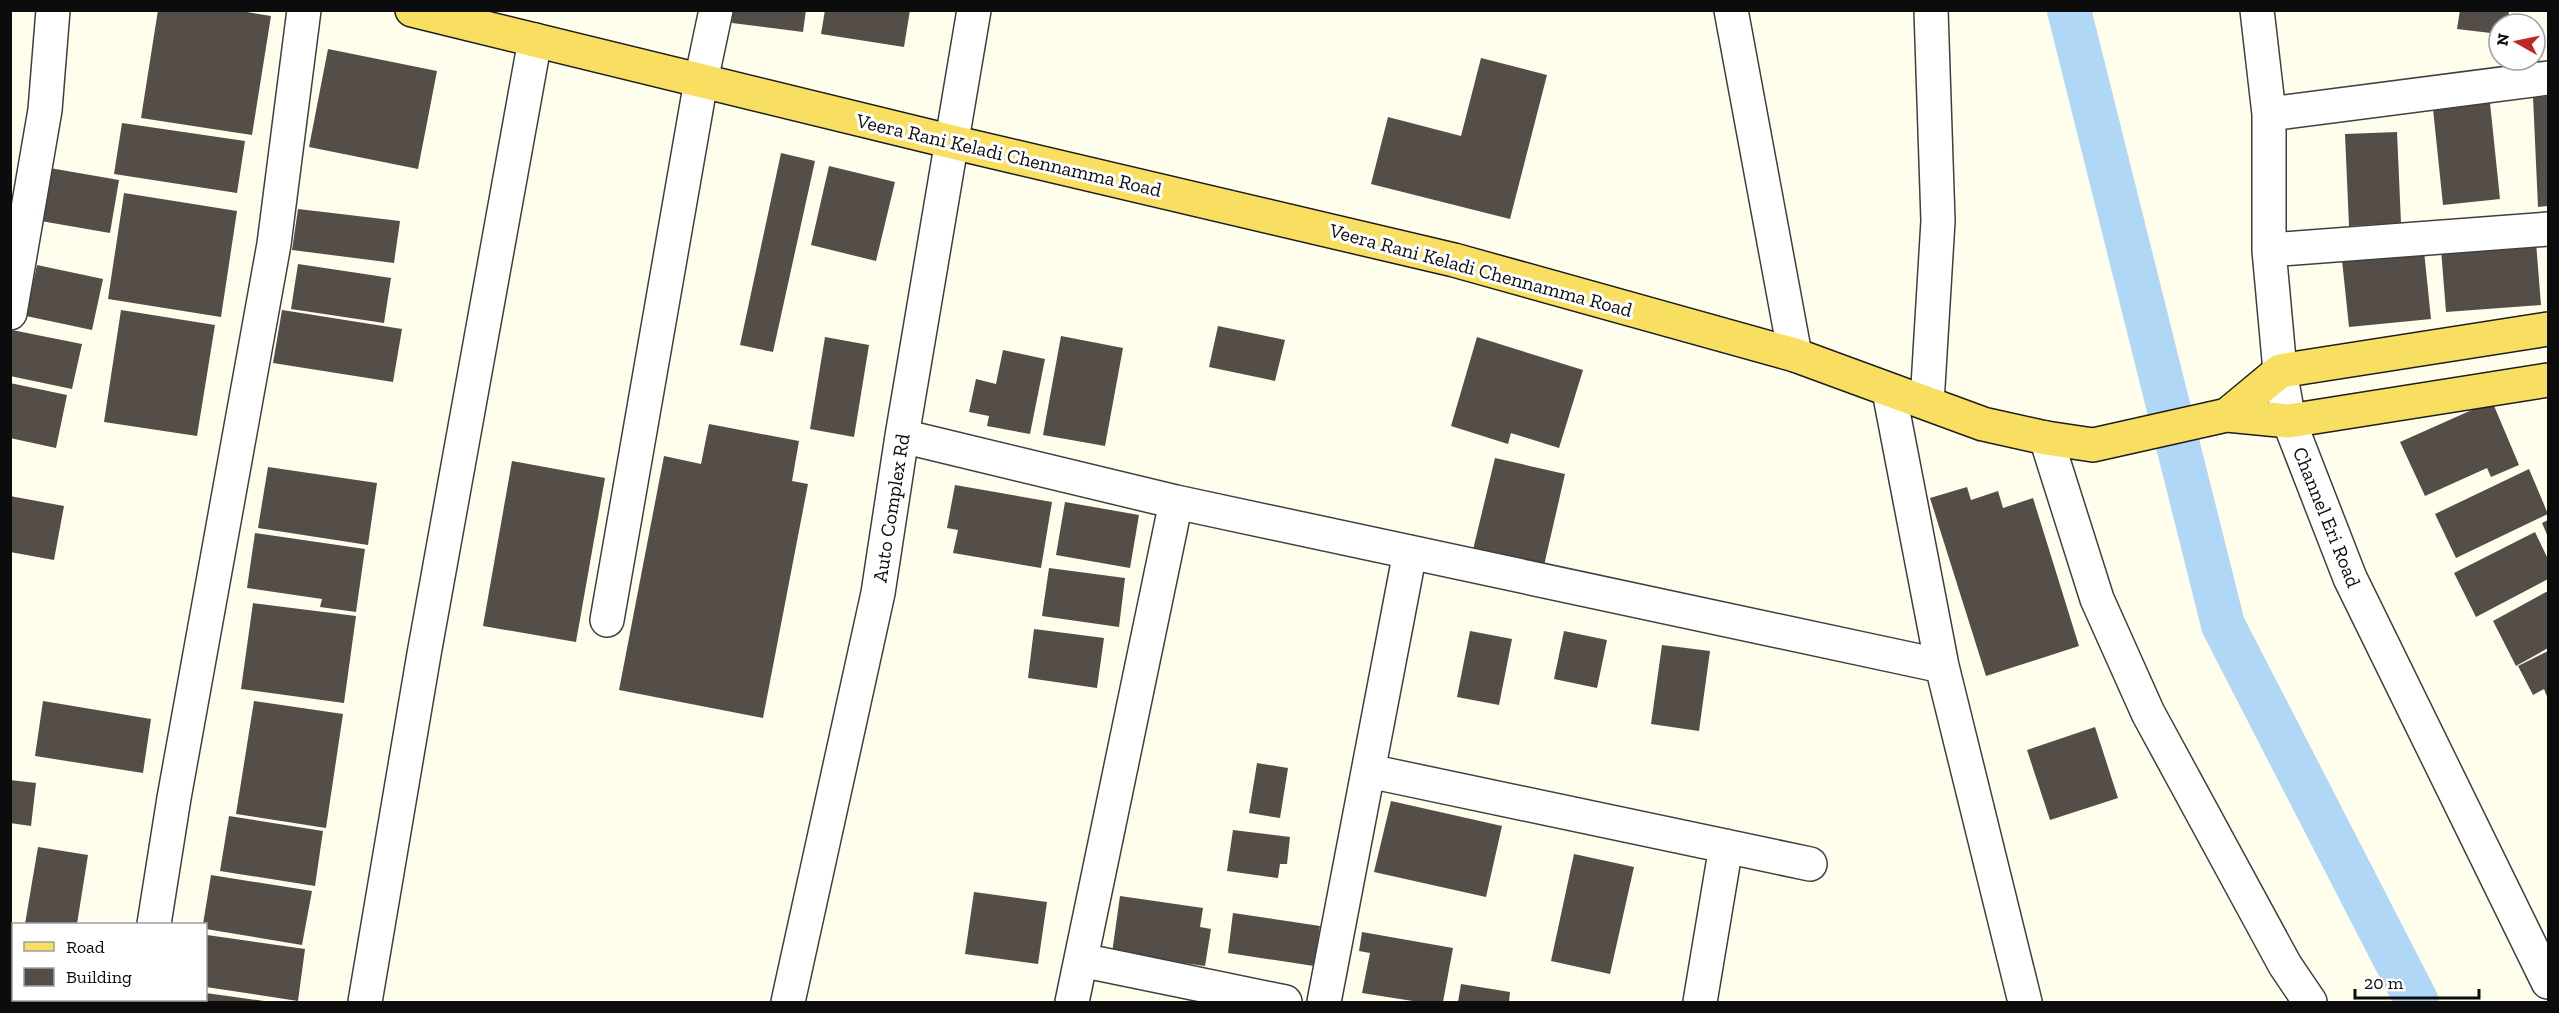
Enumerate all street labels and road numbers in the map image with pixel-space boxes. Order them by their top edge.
street label: Veera Rani Keladi Chennamma Road [853,108,1164,202]
street label: Veera Rani Keladi Chennamma Road [1326,218,1635,322]
street label: Auto Complex Rd [867,432,915,584]
street label: Channel Eri Road [2288,443,2366,591]

